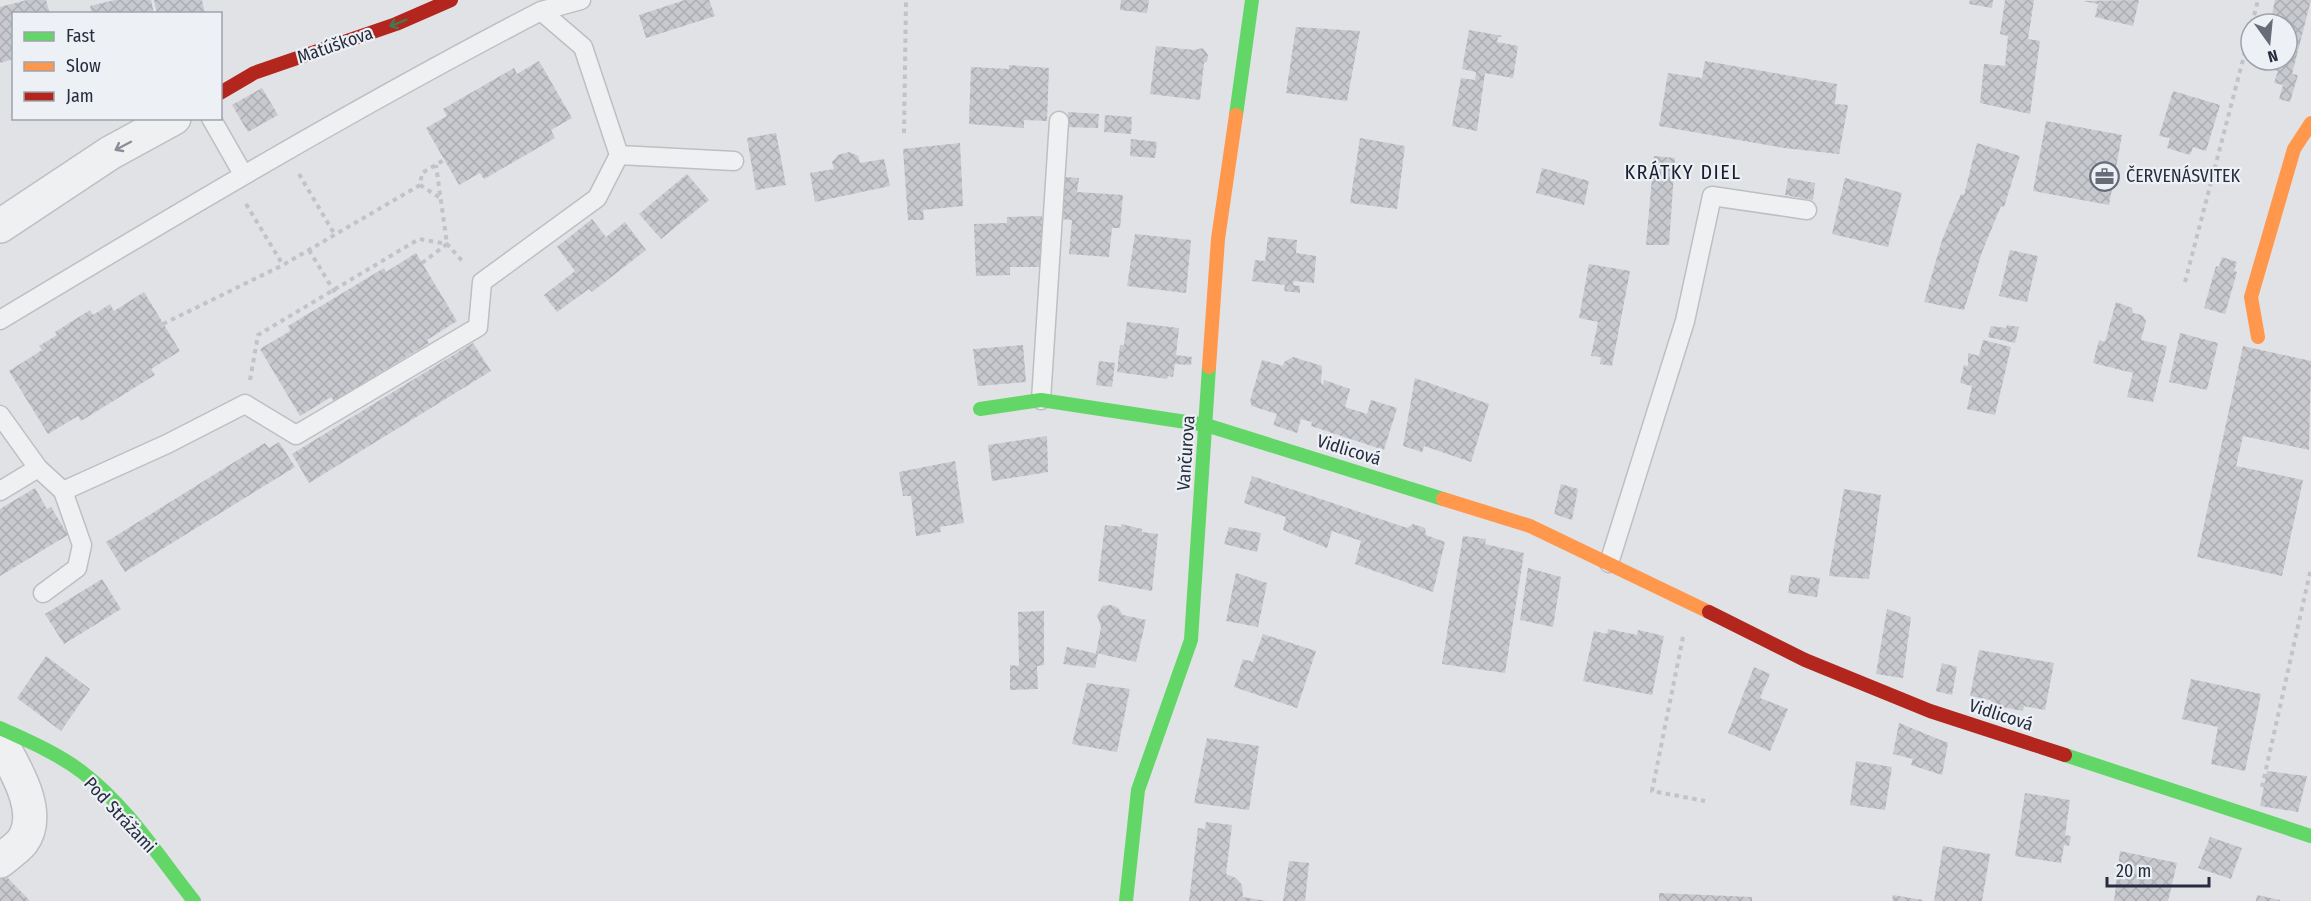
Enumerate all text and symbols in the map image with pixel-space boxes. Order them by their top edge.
legend [12,12,222,120]
north arrow [2239,12,2299,72]
one-way arrow [389,18,407,29]
street label: Matúškova [294,22,376,68]
text: Fast [66,25,95,47]
text: N [2266,46,2280,66]
text: Slow [66,55,101,77]
text: Jam [66,85,94,107]
one-way arrow [115,140,132,152]
district label: KRÁTKY DIEL [1624,160,1742,184]
office icon: ČERVENÁSVITEK [2089,160,2121,192]
place label: ČERVENÁSVITEK [2126,164,2240,187]
street label: Vančurova [1172,414,1200,491]
street label: Vidlicová [1314,430,1384,470]
street label: Vidlicová [1966,694,2036,736]
street label: Pod Strážami [79,773,161,857]
scale bar [2107,850,2209,888]
text: 20 m [2116,860,2151,882]

